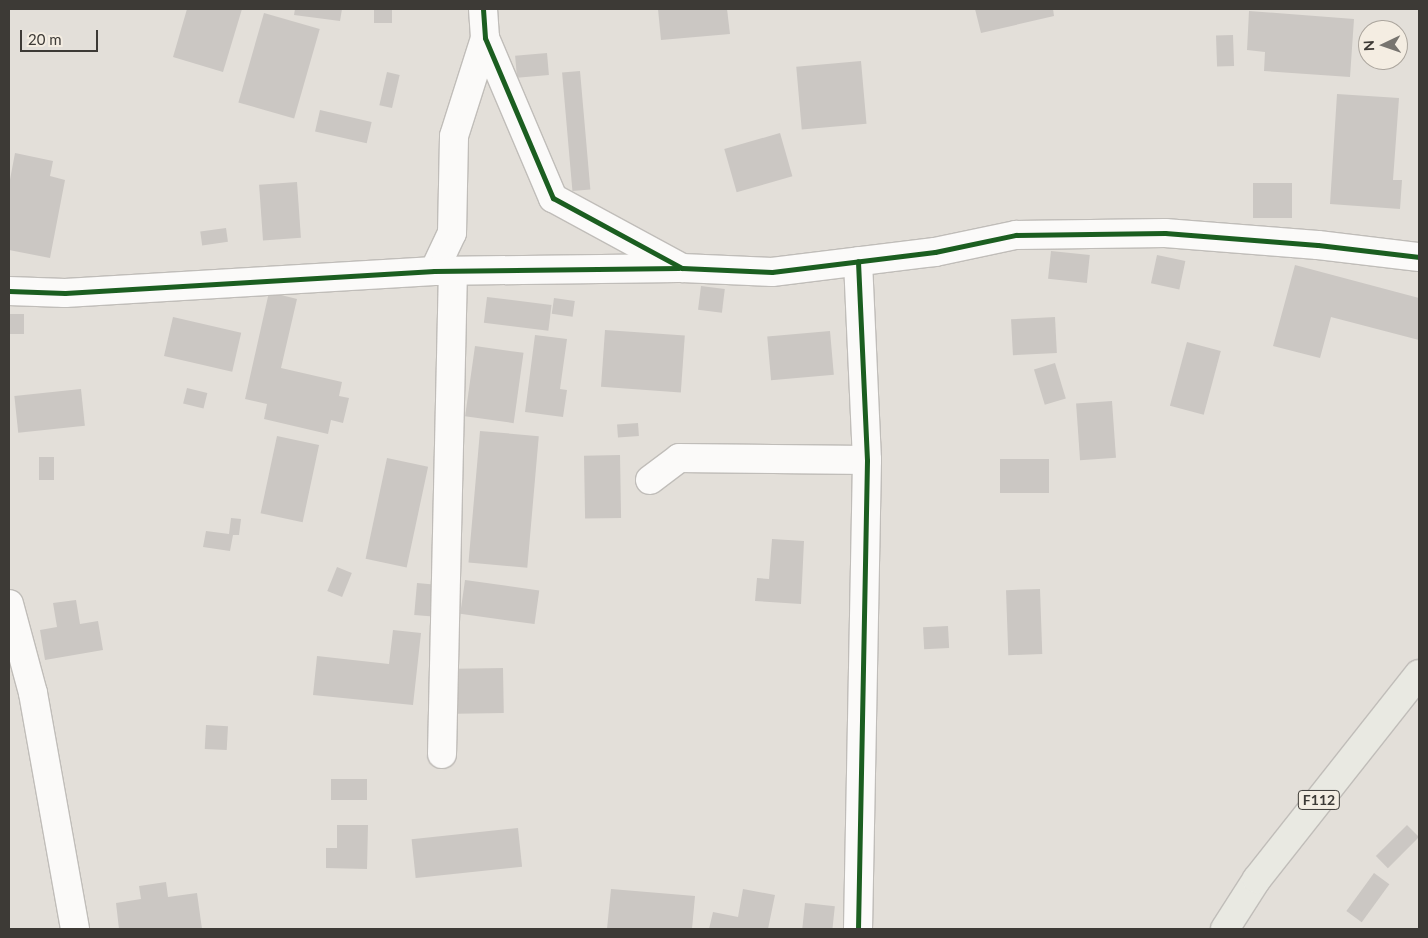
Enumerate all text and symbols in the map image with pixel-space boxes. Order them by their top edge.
scale bar [22,20,100,52]
north arrow [1358,20,1408,70]
text: 20 m [28,30,62,48]
text: N [1360,40,1377,52]
road number: F112 [1298,788,1340,812]

